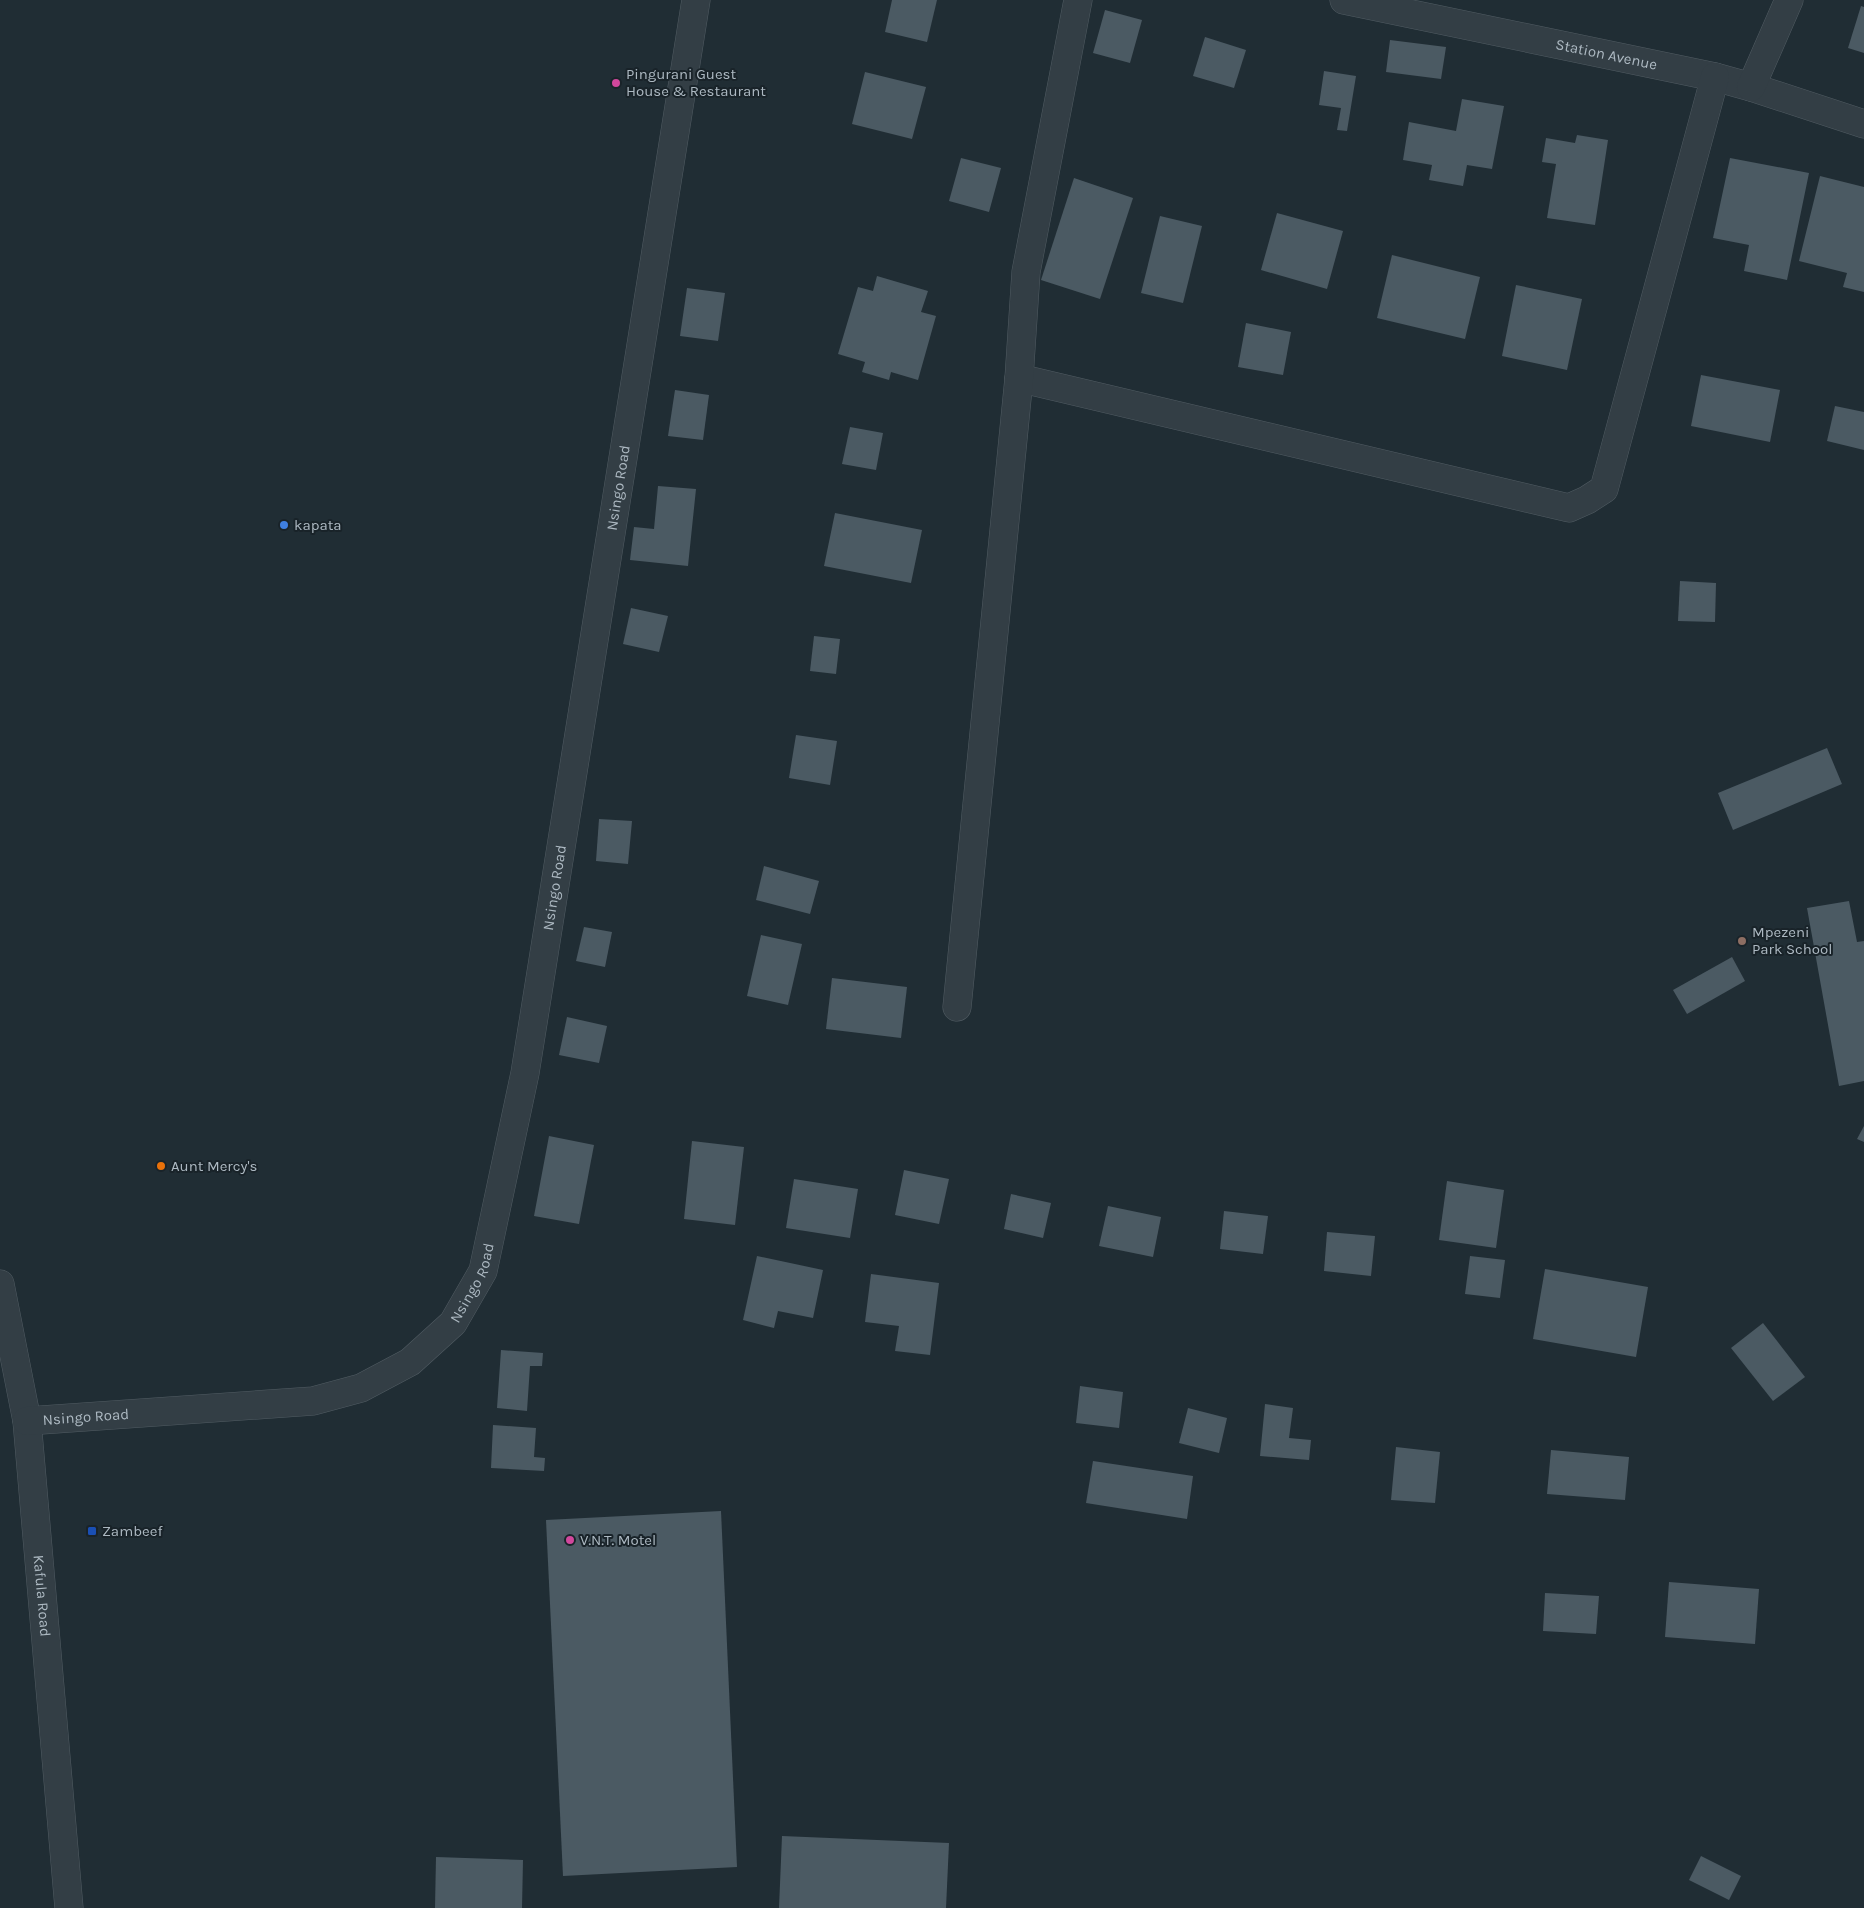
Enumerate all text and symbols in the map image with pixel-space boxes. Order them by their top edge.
street label: Station Avenue [1554,35,1659,74]
place label: Pingurani Guest House & Restaurant [626,65,766,100]
marker: Pingurani Guest House & Restaurant [610,77,622,89]
street label: Nsingo Road [603,444,634,532]
place label: kapata [294,516,342,534]
marker: kapata [278,519,290,531]
street label: Nsingo Road [539,844,570,932]
place label: Mpezeni Park School [1752,923,1832,958]
marker: Mpezeni Park School [1736,935,1748,947]
place label: Aunt Mercy's [171,1157,257,1175]
marker: Aunt Mercy's [155,1160,167,1172]
street label: Nsingo Road [446,1241,498,1326]
street label: Nsingo Road [42,1405,130,1429]
place label: Zambeef [102,1522,163,1540]
marker: Zambeef [86,1525,98,1537]
place label: V.N.T. Motel [580,1531,656,1549]
marker: V.N.T. Motel [564,1534,576,1546]
street label: Kafula Road [30,1554,55,1637]

